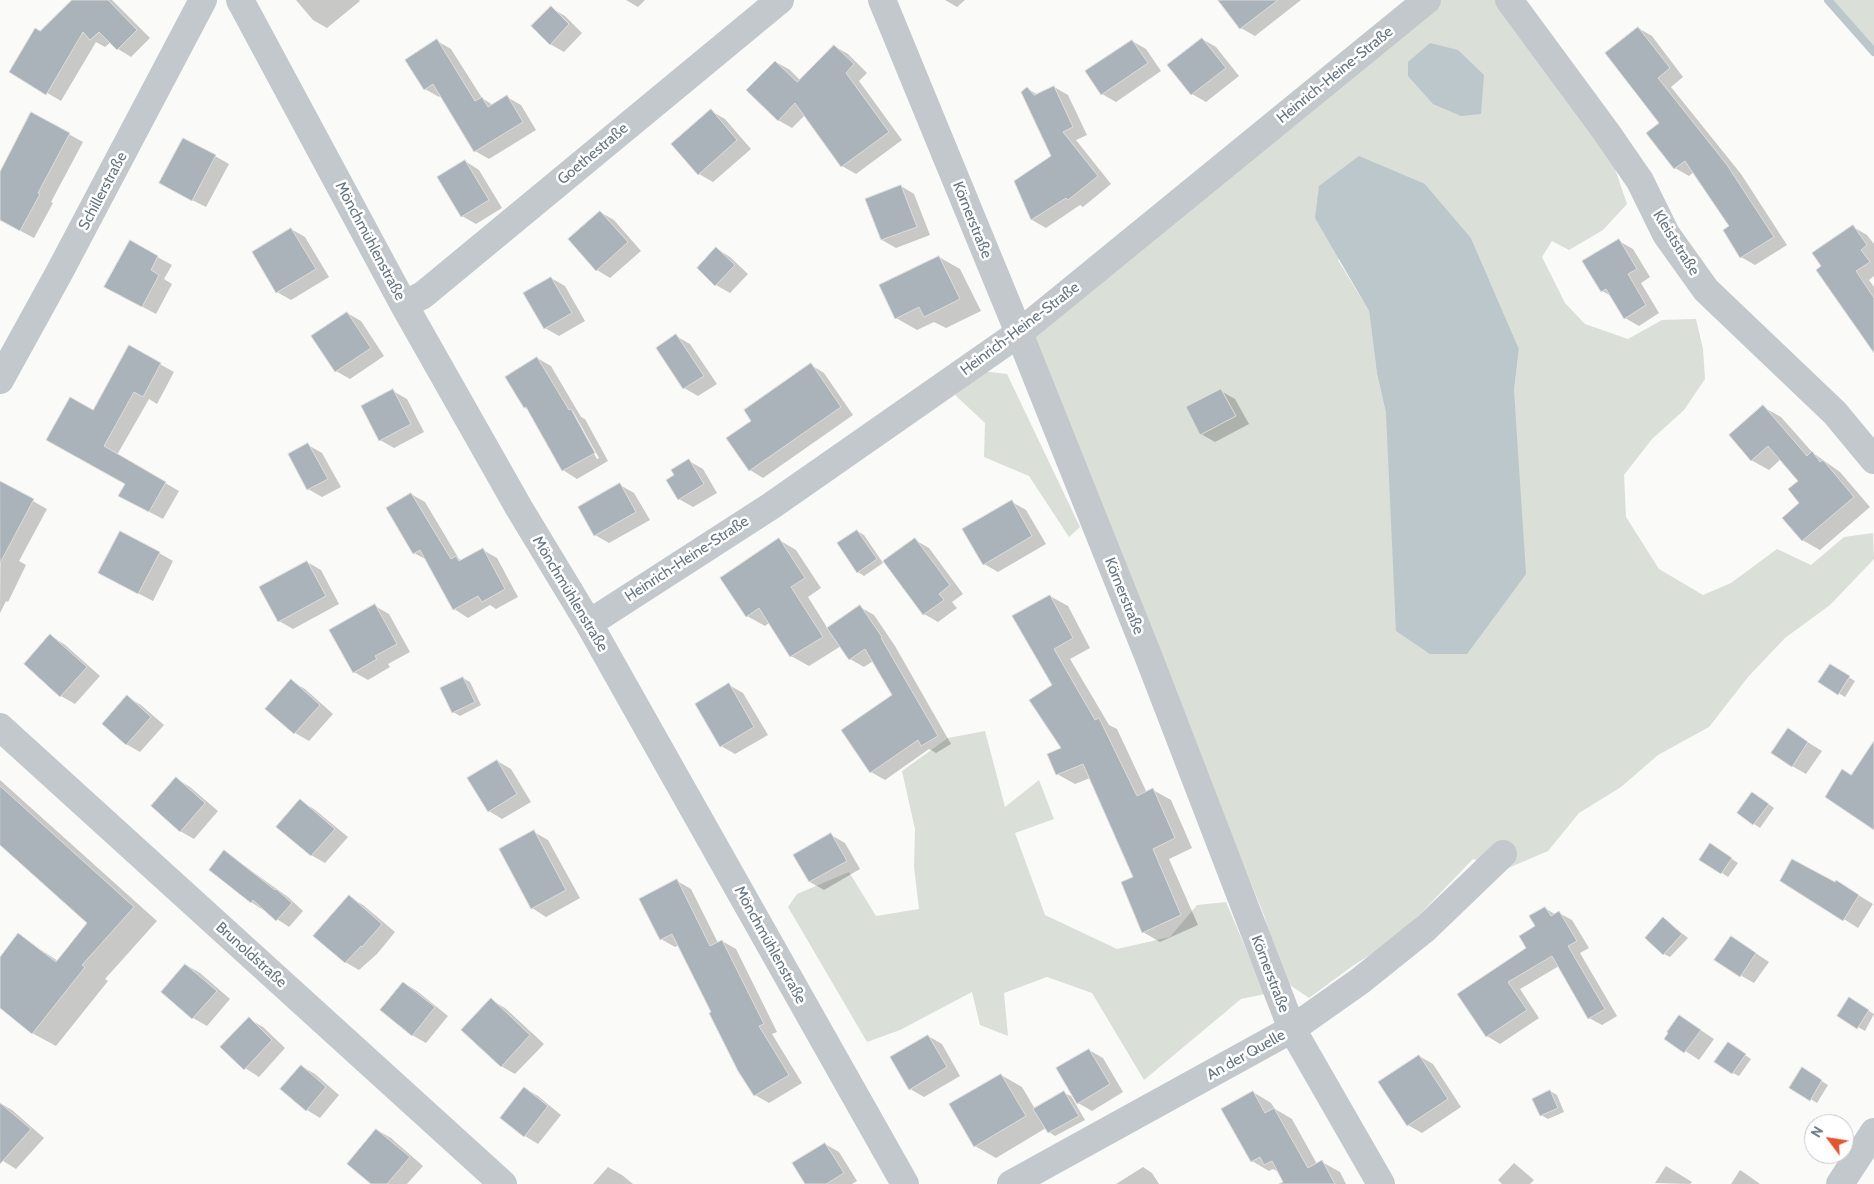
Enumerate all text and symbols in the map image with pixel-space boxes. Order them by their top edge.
street label: Heinrich-Heine-Straße [1273,23,1397,127]
street label: Goethestraße [554,119,632,189]
street label: Schillerstraße [75,149,131,233]
street label: Mönchmühlenstraße [331,179,409,303]
street label: Körnerstraße [948,179,996,261]
street label: Kleiststraße [1649,207,1703,279]
street label: Heinrich-Heine-Straße [957,278,1083,380]
street label: Heinrich-Heine-Straße [622,512,752,606]
street label: Mönchmühlenstraße [528,533,612,655]
street label: Körnerstraße [1100,555,1148,637]
street label: Mönchmühlenstraße [730,883,810,1007]
street label: Brunoldstraße [212,918,290,992]
street label: Körnerstraße [1247,933,1293,1015]
street label: An der Quelle [1204,1026,1288,1084]
north arrow [1804,1114,1854,1164]
text: N [1807,1123,1827,1141]

